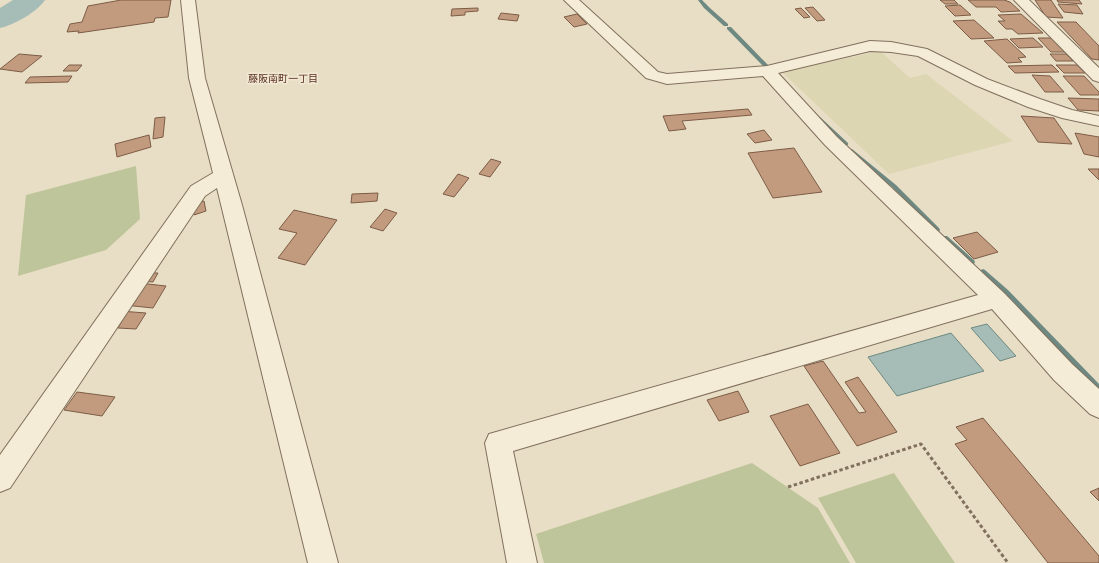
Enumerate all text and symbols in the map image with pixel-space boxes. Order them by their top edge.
district label: 藤阪南町一丁目 [248,73,318,84]

